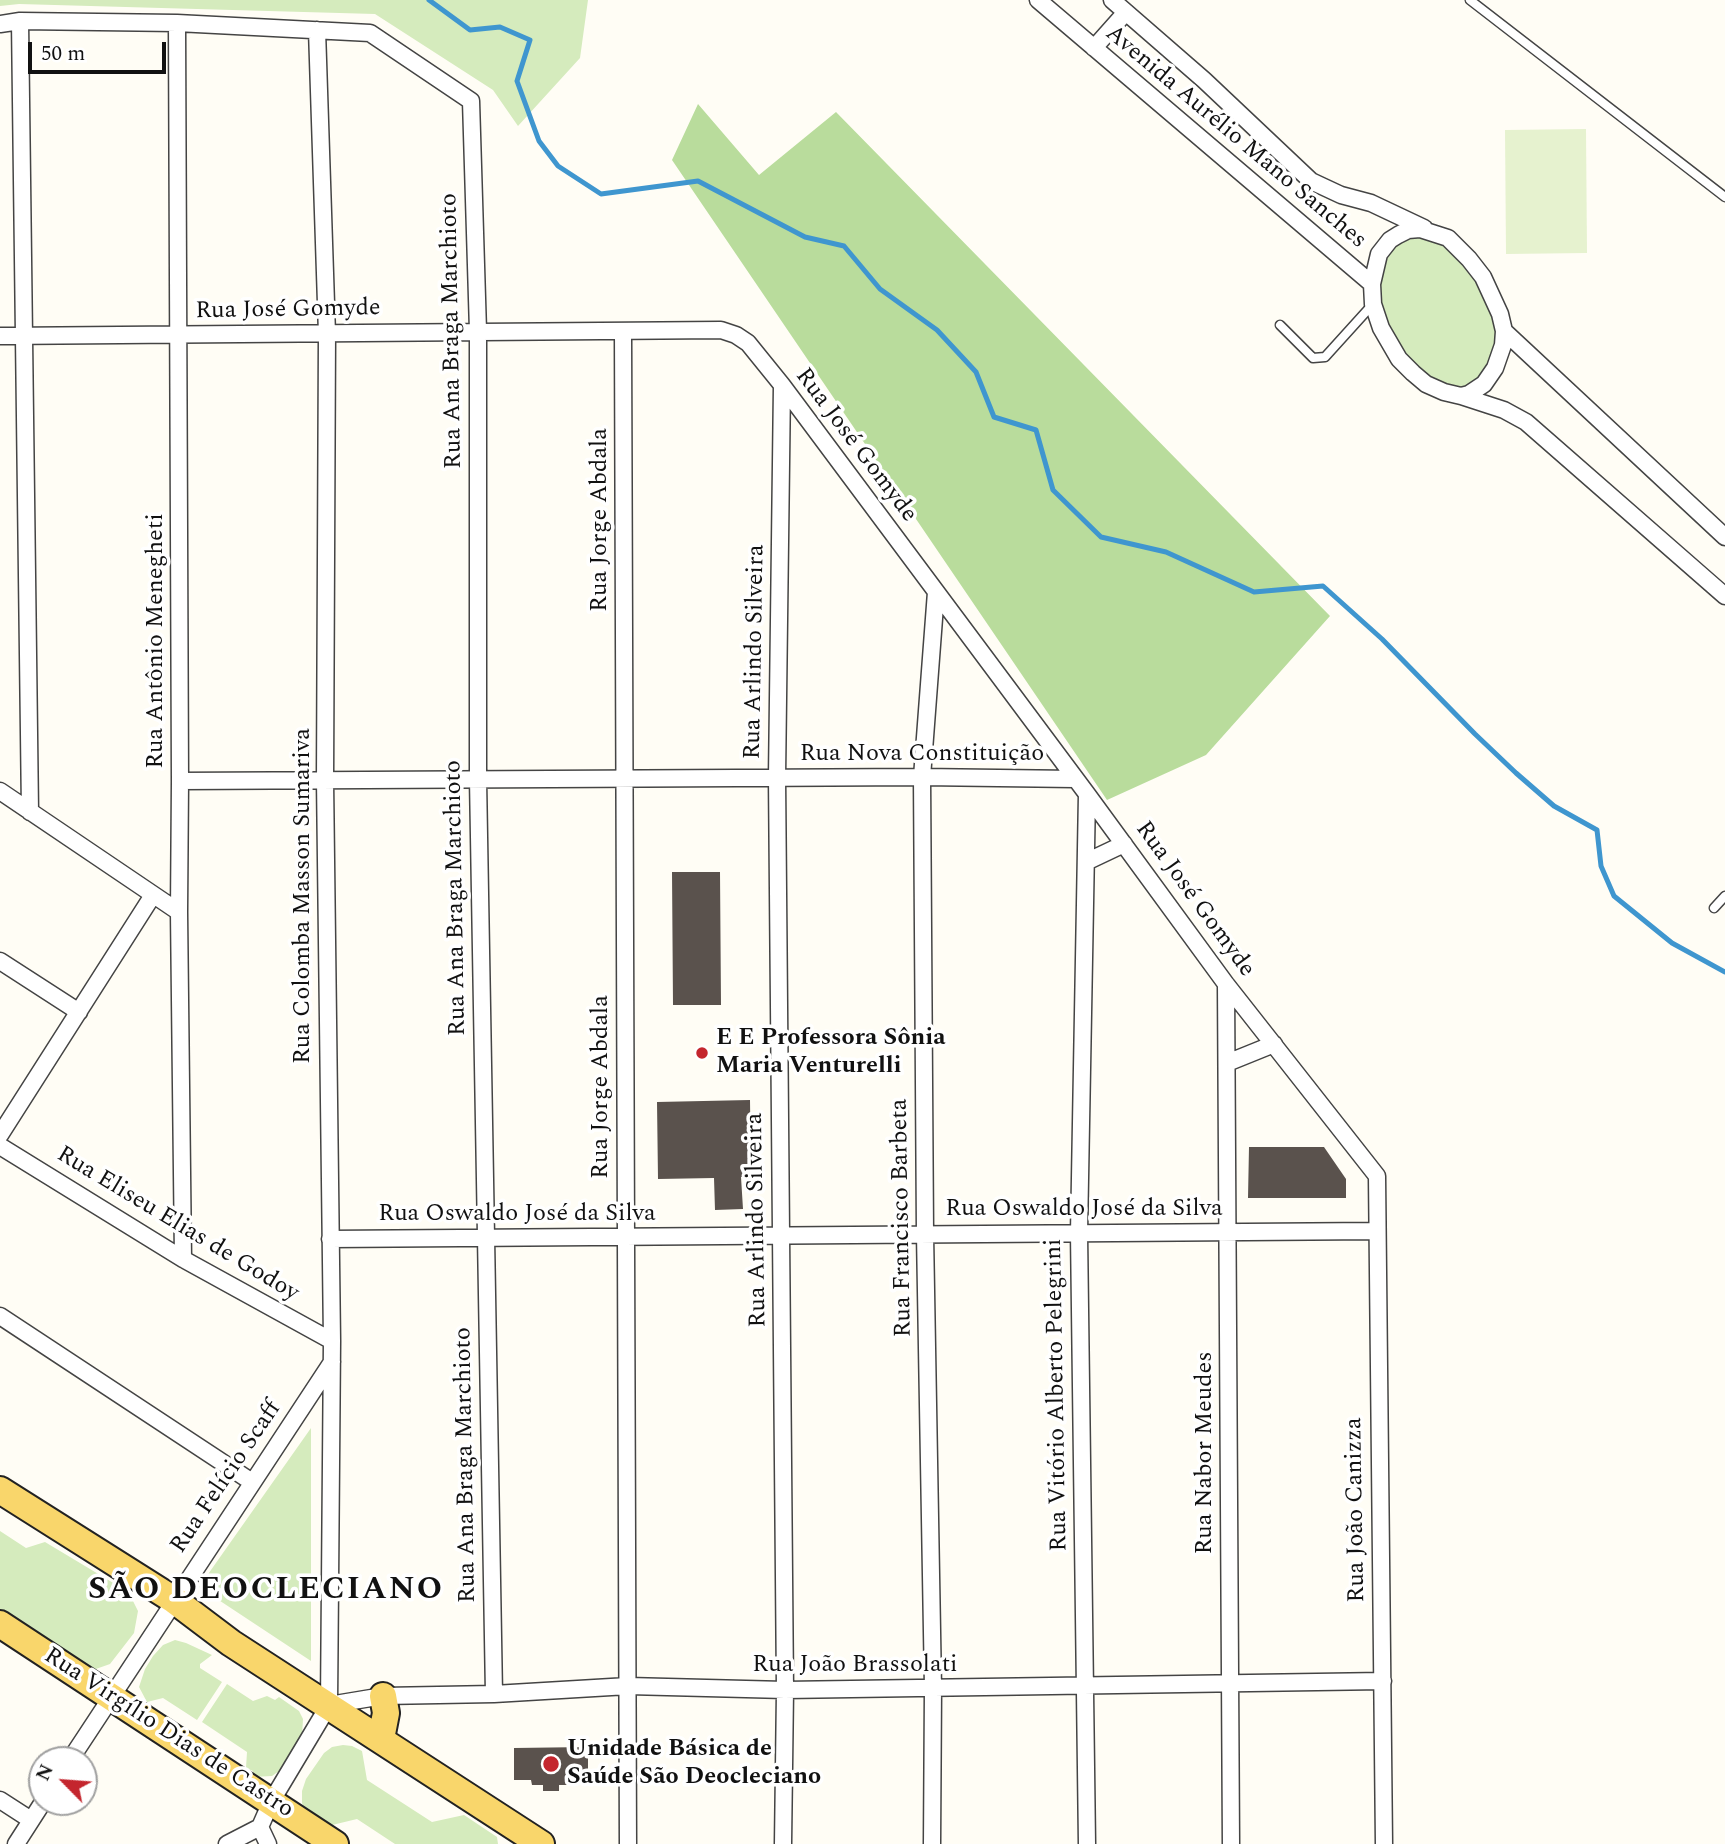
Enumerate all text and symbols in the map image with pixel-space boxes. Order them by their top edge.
street label: Avenida Aurélio Mano Sanches [1098,20,1372,256]
scale bar [32,28,170,72]
text: 50 m [41,38,85,70]
street label: Rua Ana Braga Marchioto [436,193,470,469]
street label: Rua José Gomyde [195,295,381,327]
street label: Rua José Gomyde [788,363,922,529]
street label: Rua Jorge Abdala [587,428,615,612]
street label: Rua Antônio Menegheti [143,513,171,769]
street label: Rua Arlindo Silveira [740,544,772,760]
street label: Rua Colomba Masson Sumariva [290,728,318,1064]
street label: Rua Nova Constituição [800,741,1044,769]
street label: Rua Ana Braga Marchioto [440,760,474,1036]
street label: Rua José Gomyde [1128,817,1260,983]
street label: Rua Jorge Abdala [588,995,616,1179]
place label: E E Professora Sônia Maria Venturelli [716,1025,946,1081]
marker: E E Professora Sônia Maria Venturelli [694,1045,710,1061]
street label: Rua Francisco Barbeta [887,1098,919,1338]
street label: Rua Arlindo Silveira [742,1112,774,1328]
street label: Rua Eliseu Elias de Godoy [51,1141,303,1309]
street label: Rua Oswaldo José da Silva [945,1196,1223,1224]
street label: Rua Oswaldo José da Silva [378,1201,656,1229]
street label: Rua Vitório Alberto Pelegrini [1041,1238,1075,1552]
street label: Rua Ana Braga Marchioto [450,1327,484,1603]
street label: Rua Nabor Meudes [1192,1351,1220,1555]
street label: Rua Felício Scaff [165,1396,289,1560]
street label: Rua João Canizza [1341,1417,1373,1603]
district label: SÃO DEOCLECIANO [90,1573,442,1611]
street label: Rua Virgílio Dias de Castro [38,1642,298,1826]
street label: Rua João Brassolati [752,1652,958,1680]
place label: Unidade Básica de Saúde São Deocleciano [567,1736,821,1792]
north arrow [28,1746,98,1816]
marker: Unidade Básica de Saúde São Deocleciano [541,1754,561,1774]
text: N [29,1760,62,1786]

